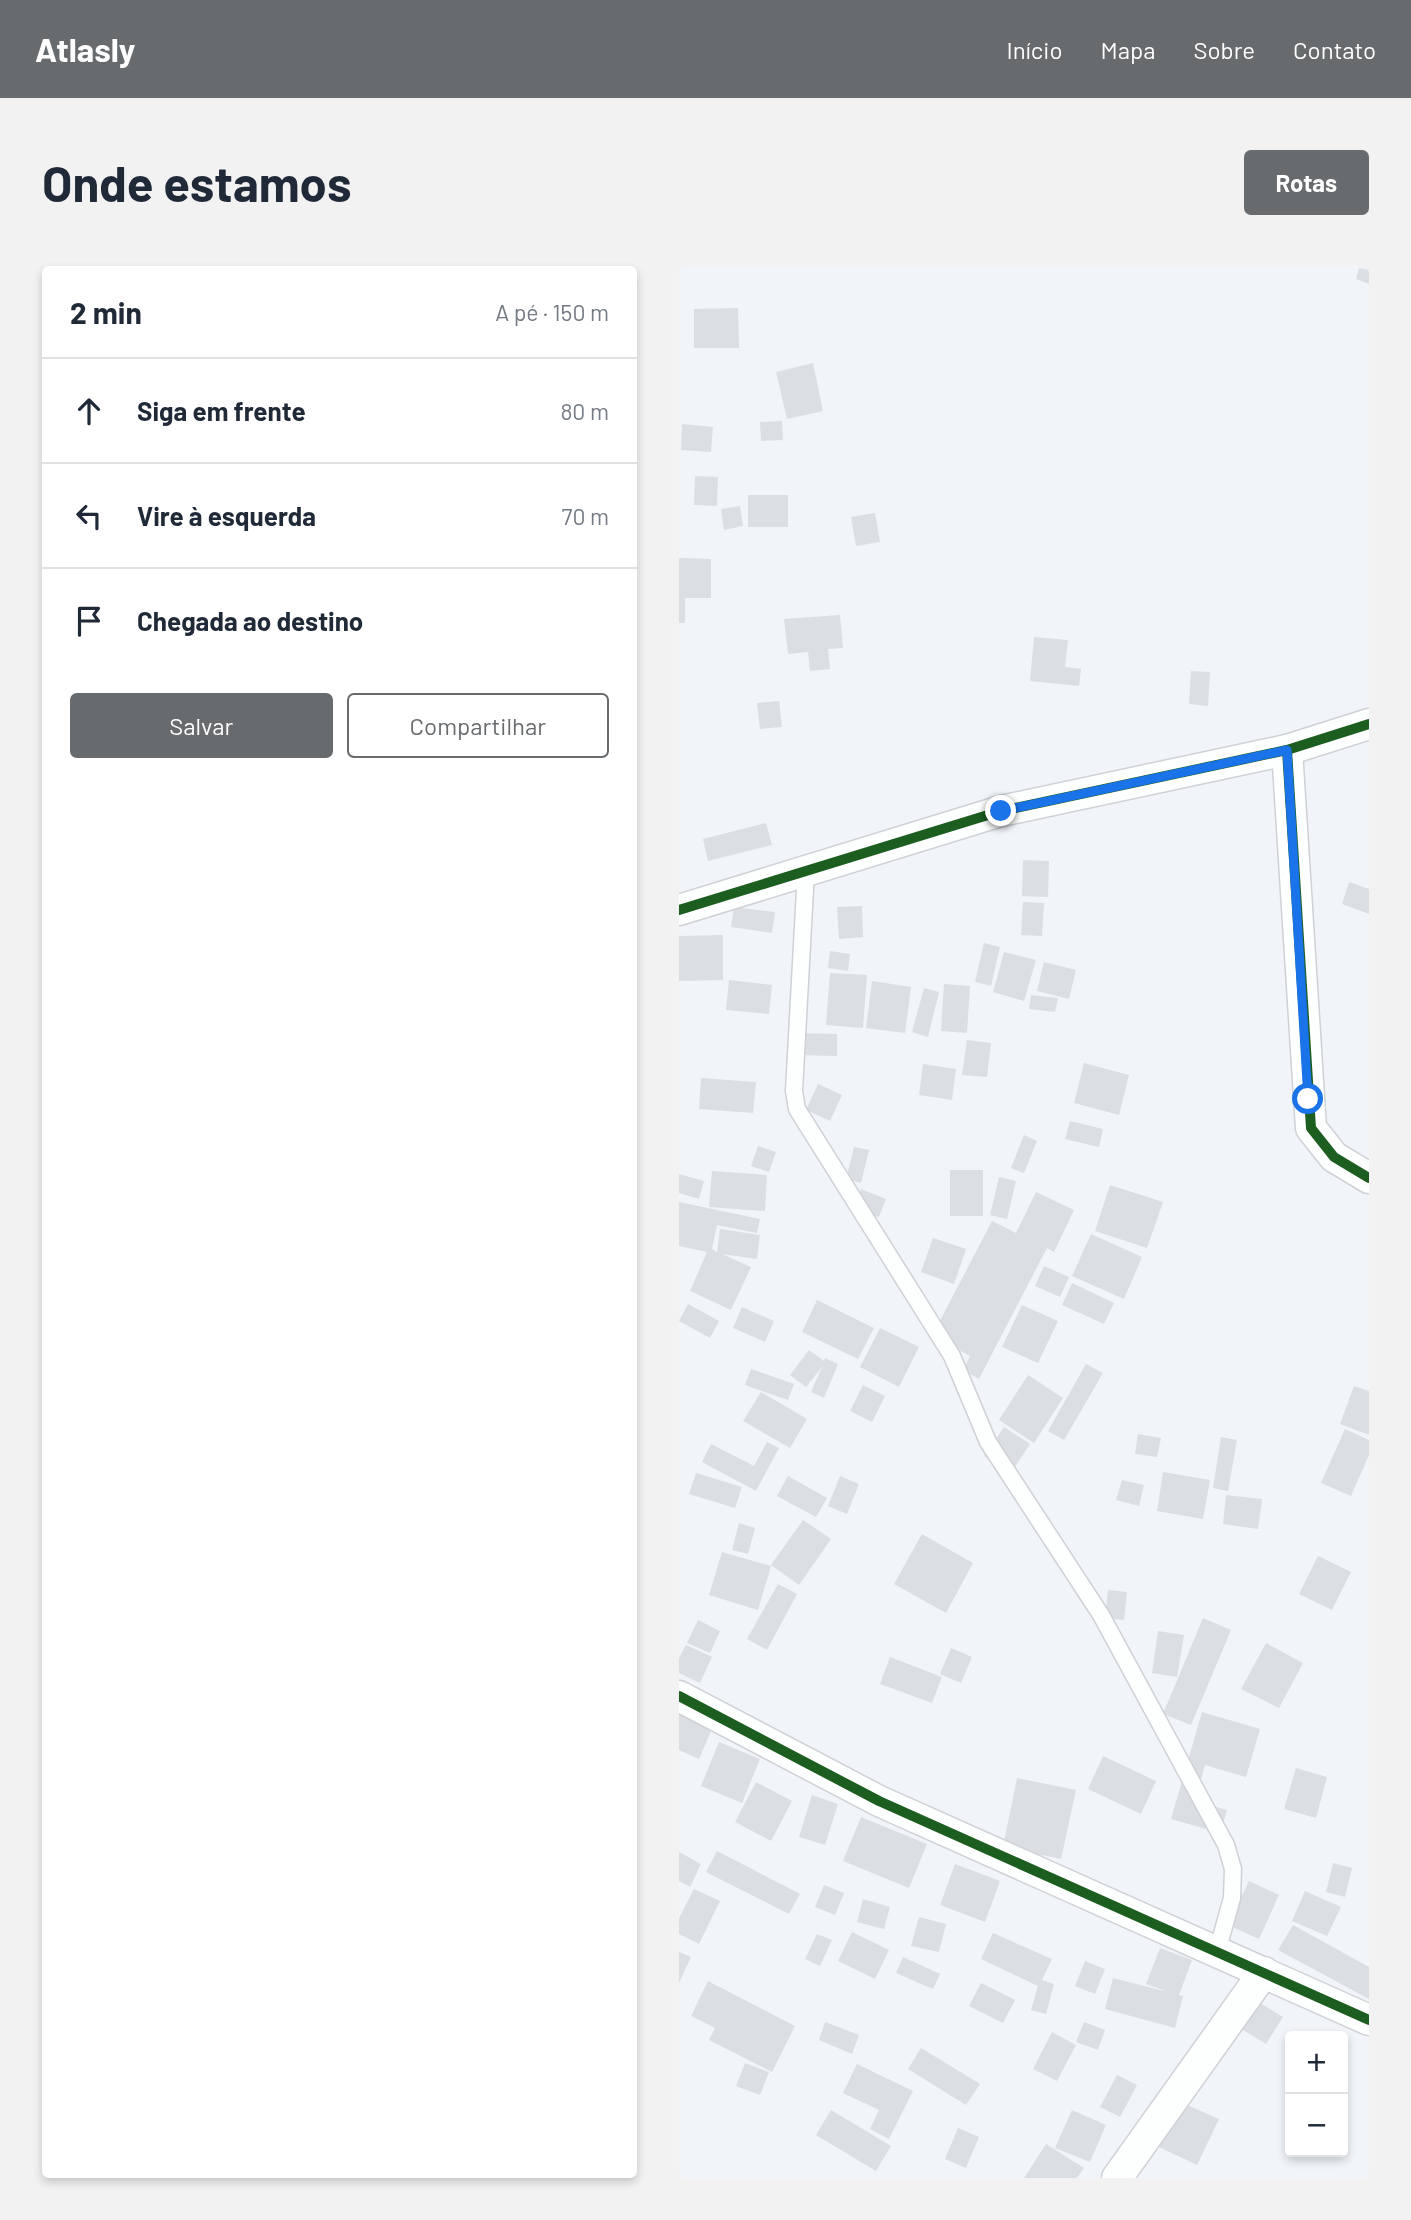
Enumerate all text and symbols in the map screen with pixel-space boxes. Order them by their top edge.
text: Atlasly [35,29,135,69]
text: Início [1007,35,1063,64]
text: Mapa [1101,35,1155,64]
text: Sobre [1193,35,1255,64]
text: Contato [1293,35,1376,64]
button: Rotas [1244,150,1369,215]
text: Onde estamos [42,153,351,212]
text: 2 min [70,294,142,330]
text: A pé · 150 m [495,298,609,326]
icon: ahead [70,392,108,430]
text: Siga em frente [137,395,306,426]
text: 80 m [560,397,609,425]
icon: left [70,497,108,535]
text: Vire à esquerda [137,500,316,531]
text: 70 m [562,502,609,530]
icon: arrive [70,602,108,640]
text: Chegada ao destino [137,605,363,636]
button: Salvar [70,693,333,758]
button: Compartilhar [347,693,609,758]
route end [985,795,1016,826]
route start [1292,1083,1323,1114]
map controls [1285,2031,1348,2157]
button: + [1285,2031,1348,2094]
button: − [1285,2094,1348,2157]

